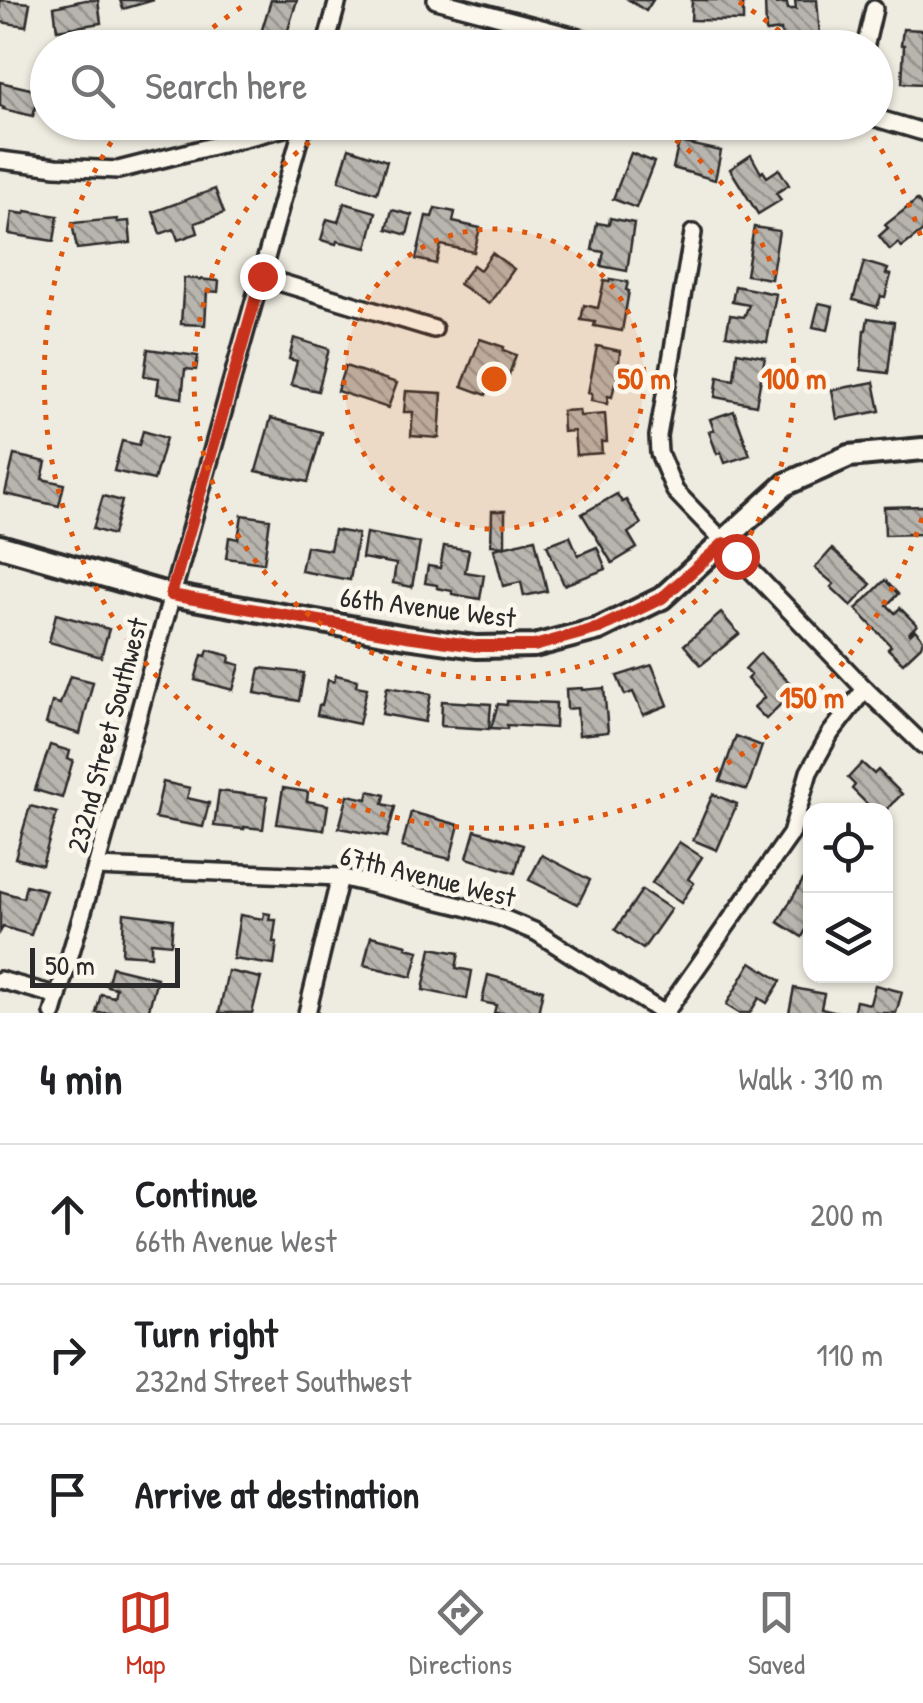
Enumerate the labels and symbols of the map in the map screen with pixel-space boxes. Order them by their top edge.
route end [240,254,286,300]
text: 50 m [617,358,671,398]
text: 100 m [761,358,827,398]
centre of rings [476,361,512,397]
route start [714,534,760,580]
street label: 66th Avenue West [338,577,518,637]
street label: 232nd Street Southwest [57,613,157,857]
text: 150 m [780,677,844,717]
street label: 67th Avenue West [337,836,520,916]
scale bar [30,943,180,988]

